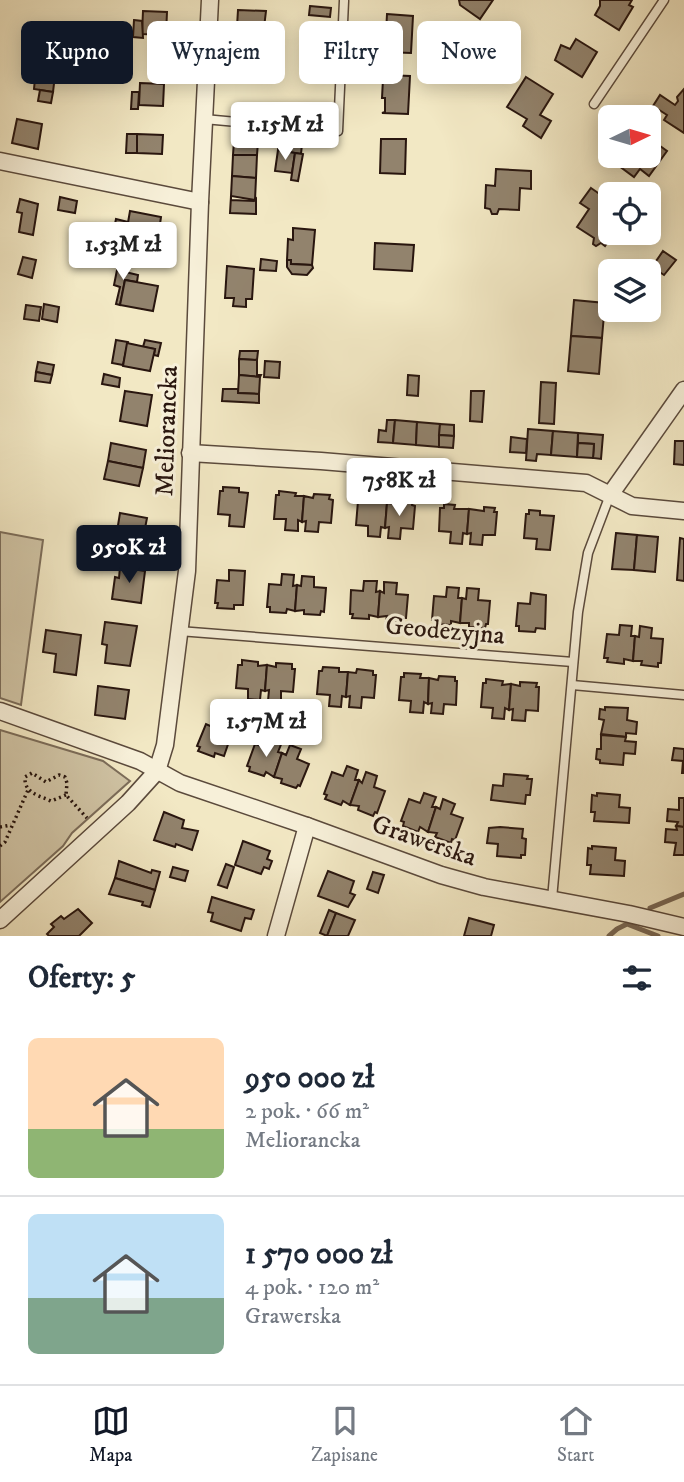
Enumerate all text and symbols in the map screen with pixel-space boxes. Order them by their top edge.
chip: Kupno [21,21,133,84]
chip: Wynajem [147,21,285,84]
chip: Filtry [299,21,403,84]
chip: Nowe [417,21,521,84]
pin: 1.15M zł [213,102,357,162]
north arrow [598,105,662,168]
map controls [598,105,661,322]
text: 1.15M zł [247,110,323,139]
button: locate [598,182,661,245]
pin: 1.53M zł [51,222,195,282]
text: 1.53M zł [85,230,161,259]
button: layers [598,259,661,322]
street label: Meliorancka [148,365,186,497]
pin: 758K zł [334,458,464,518]
text: 758K zł [363,466,435,495]
pin: 950K zł [64,526,194,585]
text: 950K zł [92,533,166,562]
street label: Geodezyjna [384,609,506,653]
pin: 1.57M zł [194,700,338,759]
text: 1.57M zł [226,707,306,736]
street label: Grawerska [367,808,481,874]
icon: filters [618,959,656,997]
text: Oferty: 5 [28,960,135,997]
text: 950 000 zł [245,1060,374,1097]
icon: home [84,1066,168,1150]
text: 2 pok. · 66 m² [245,1097,369,1126]
text: Meliorancka [245,1126,361,1155]
text: 1 570 000 zł [245,1236,393,1273]
icon: home [84,1242,168,1326]
text: 4 pok. · 120 m² [245,1273,379,1302]
text: Grawerska [245,1302,341,1331]
tab: Mapa [89,1402,132,1467]
tab: Zapisane [311,1402,378,1467]
tab: Start [557,1402,595,1467]

